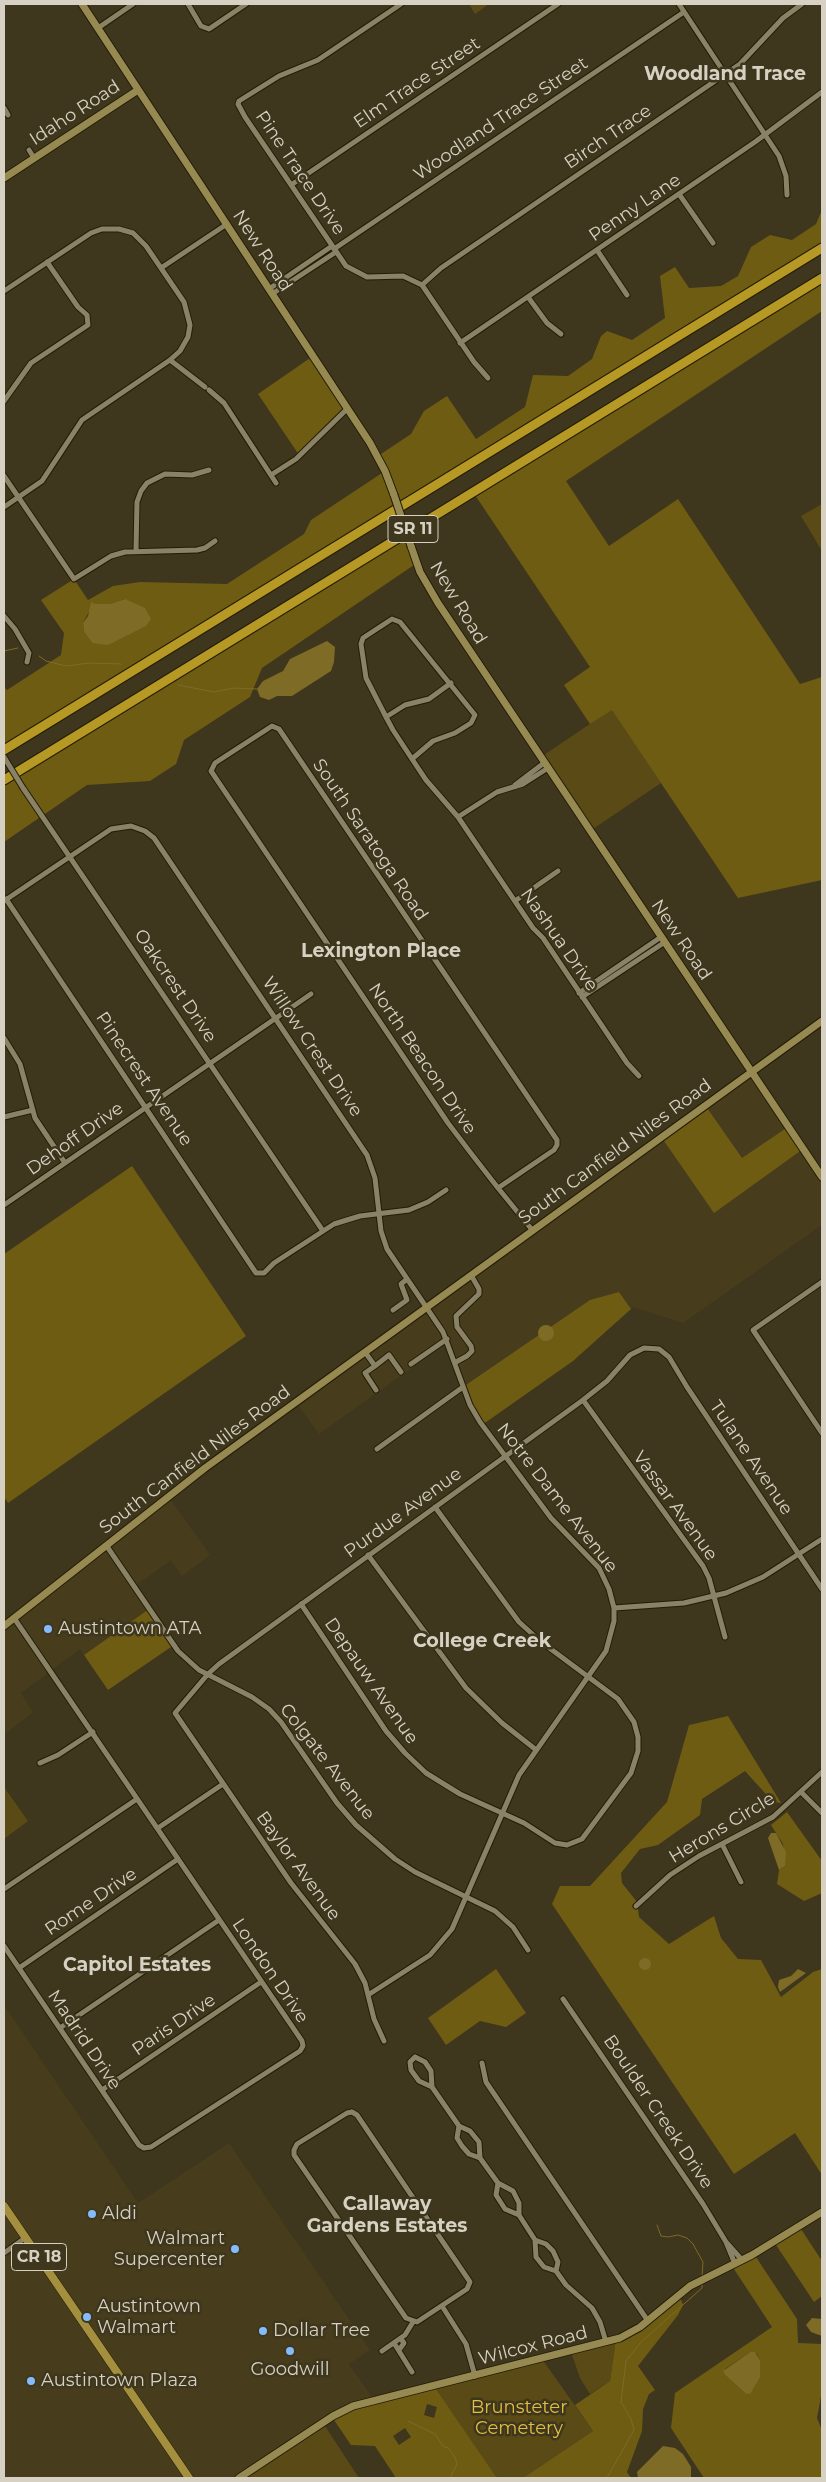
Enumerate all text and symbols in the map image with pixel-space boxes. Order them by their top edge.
street label: Elm Trace Street [350,33,484,133]
street label: Woodland Trace Street [410,53,592,185]
district label: Woodland Trace [644,63,806,85]
street label: Idaho Road [26,76,124,150]
street label: Birch Trace [560,100,656,174]
street label: Pine Trace Drive [250,107,350,239]
street label: Penny Lane [585,169,685,247]
street label: New Road [228,206,296,296]
road number: SR 11 [388,516,438,542]
street label: New Road [425,558,491,648]
street label: South Saratoga Road [308,755,432,925]
street label: Nashua Drive [516,884,602,996]
street label: New Road [646,895,716,985]
street label: Oakcrest Drive [129,925,221,1047]
district label: Lexington Place [301,940,461,962]
street label: Willow Crest Drive [257,973,367,1121]
street label: North Beacon Drive [363,979,481,1139]
street label: Pinecrest Avenue [91,1008,197,1150]
street label: South Canfield Niles Road [514,1075,716,1229]
street label: Dehoff Drive [22,1098,128,1180]
street label: South Canfield Niles Road [95,1381,295,1539]
street label: Tulane Avenue [705,1397,797,1519]
street label: Notre Dame Avenue [492,1419,622,1577]
street label: Vassar Avenue [628,1447,722,1565]
street label: Purdue Avenue [340,1463,466,1563]
street label: Depauw Avenue [319,1614,423,1748]
place label: Austintown ATA [58,1618,201,1640]
marker: Austintown ATA [42,1623,54,1635]
district label: College Creek [413,1630,551,1652]
street label: Colgate Avenue [275,1699,379,1825]
street label: Herons Circle [665,1788,779,1868]
street label: Baylor Avenue [251,1807,345,1925]
street label: Rome Drive [41,1863,141,1941]
street label: London Drive [227,1915,313,2027]
district label: Capitol Estates [63,1954,211,1976]
street label: Madrid Drive [43,1986,125,2094]
street label: Paris Drive [128,1989,220,2061]
street label: Boulder Creek Drive [598,2031,718,2193]
district label: Callaway Gardens Estates [307,2193,467,2237]
place label: Aldi [102,2203,137,2225]
marker: Aldi [86,2208,98,2220]
place label: Walmart Supercenter [114,2228,225,2270]
marker: Walmart Supercenter [229,2243,241,2255]
road number: CR 18 [12,2244,66,2270]
place label: Austintown Walmart [97,2296,201,2338]
marker: Austintown Walmart [81,2311,93,2323]
place label: Dollar Tree [273,2320,370,2342]
street label: Wilcox Road [476,2322,590,2370]
marker: Dollar Tree [257,2325,269,2337]
marker: Goodwill [284,2345,296,2357]
place label: Goodwill [250,2359,330,2381]
place label: Austintown Plaza [41,2370,198,2392]
marker: Austintown Plaza [25,2375,37,2387]
park label: Brunsteter Cemetery [471,2397,567,2440]

